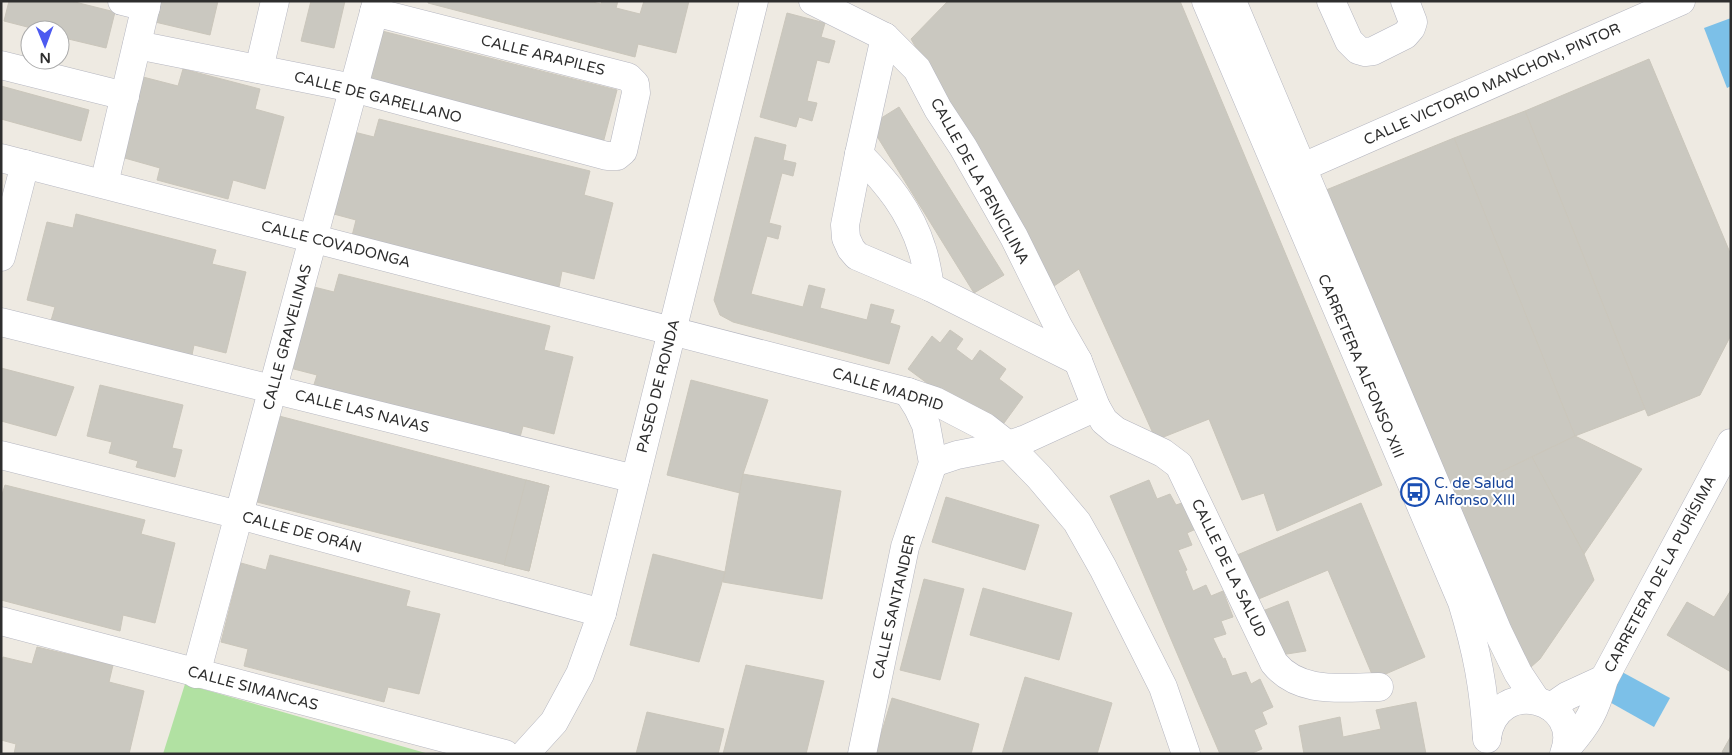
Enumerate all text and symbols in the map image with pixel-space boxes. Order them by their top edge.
street label: CALLE VICTORIO MANCHON, PINTOR [1361,19,1623,149]
north arrow [20,20,70,70]
street label: CALLE ARAPILES [479,31,607,79]
text: N [39,49,51,66]
street label: CALLE DE GARELLANO [292,67,464,127]
street label: CALLE DE LA PENICILINA [927,95,1033,267]
street label: CALLE COVADONGA [259,217,413,271]
street label: CALLE GRAVELINAS [259,262,315,412]
street label: CARRETERA ALFONSO XIII [1314,271,1408,461]
street label: PASEO DE RONDA [633,317,683,455]
street label: CALLE MADRID [830,364,946,414]
street label: CALLE LAS NAVAS [293,386,431,436]
street label: CARRETERA DE LA PURÍSIMA [1600,472,1720,676]
place label: C. de Salud Alfonso XIII [1434,474,1516,509]
bus stop icon: C. de Salud Alfonso XIII [1400,477,1430,507]
street label: CALLE DE LA SALUD [1188,496,1270,640]
street label: CALLE DE ORÁN [240,507,364,557]
street label: CALLE SANTANDER [869,533,919,681]
street label: CALLE SIMANCAS [186,662,320,714]

